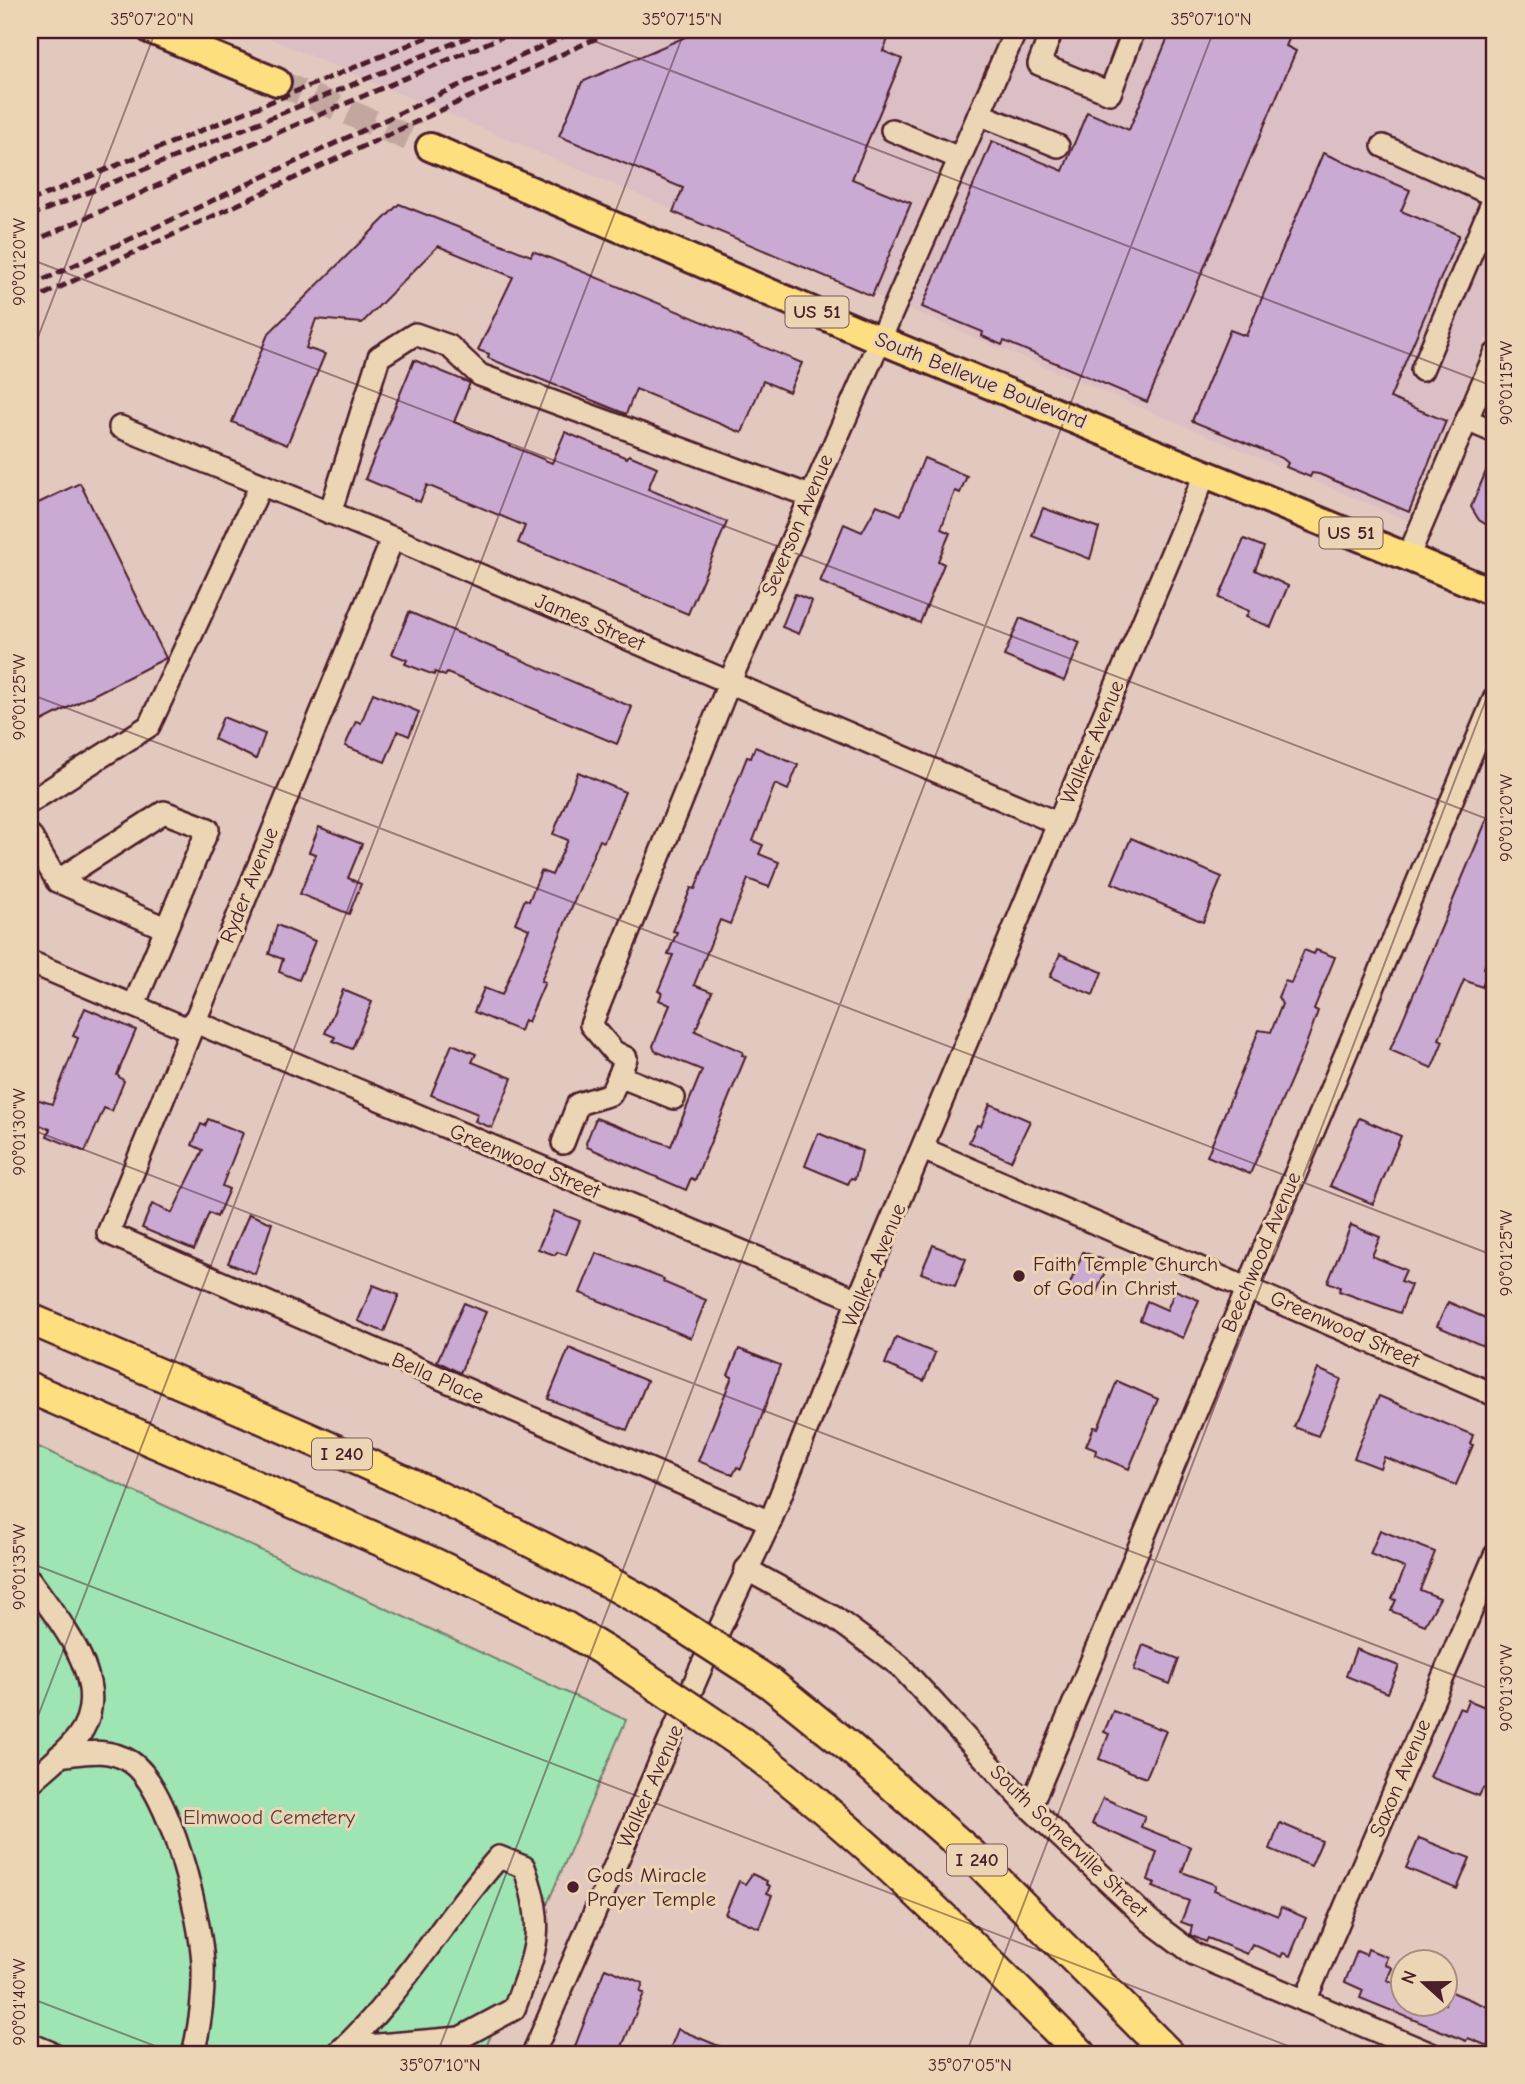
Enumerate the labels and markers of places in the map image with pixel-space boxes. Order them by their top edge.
place label: Faith Temple Church of God in Christ [1033,1252,1218,1300]
marker: Faith Temple Church of God in Christ [1011,1268,1027,1284]
place label: Gods Miracle Prayer Temple [587,1863,716,1911]
marker: Gods Miracle Prayer Temple [565,1879,581,1895]

